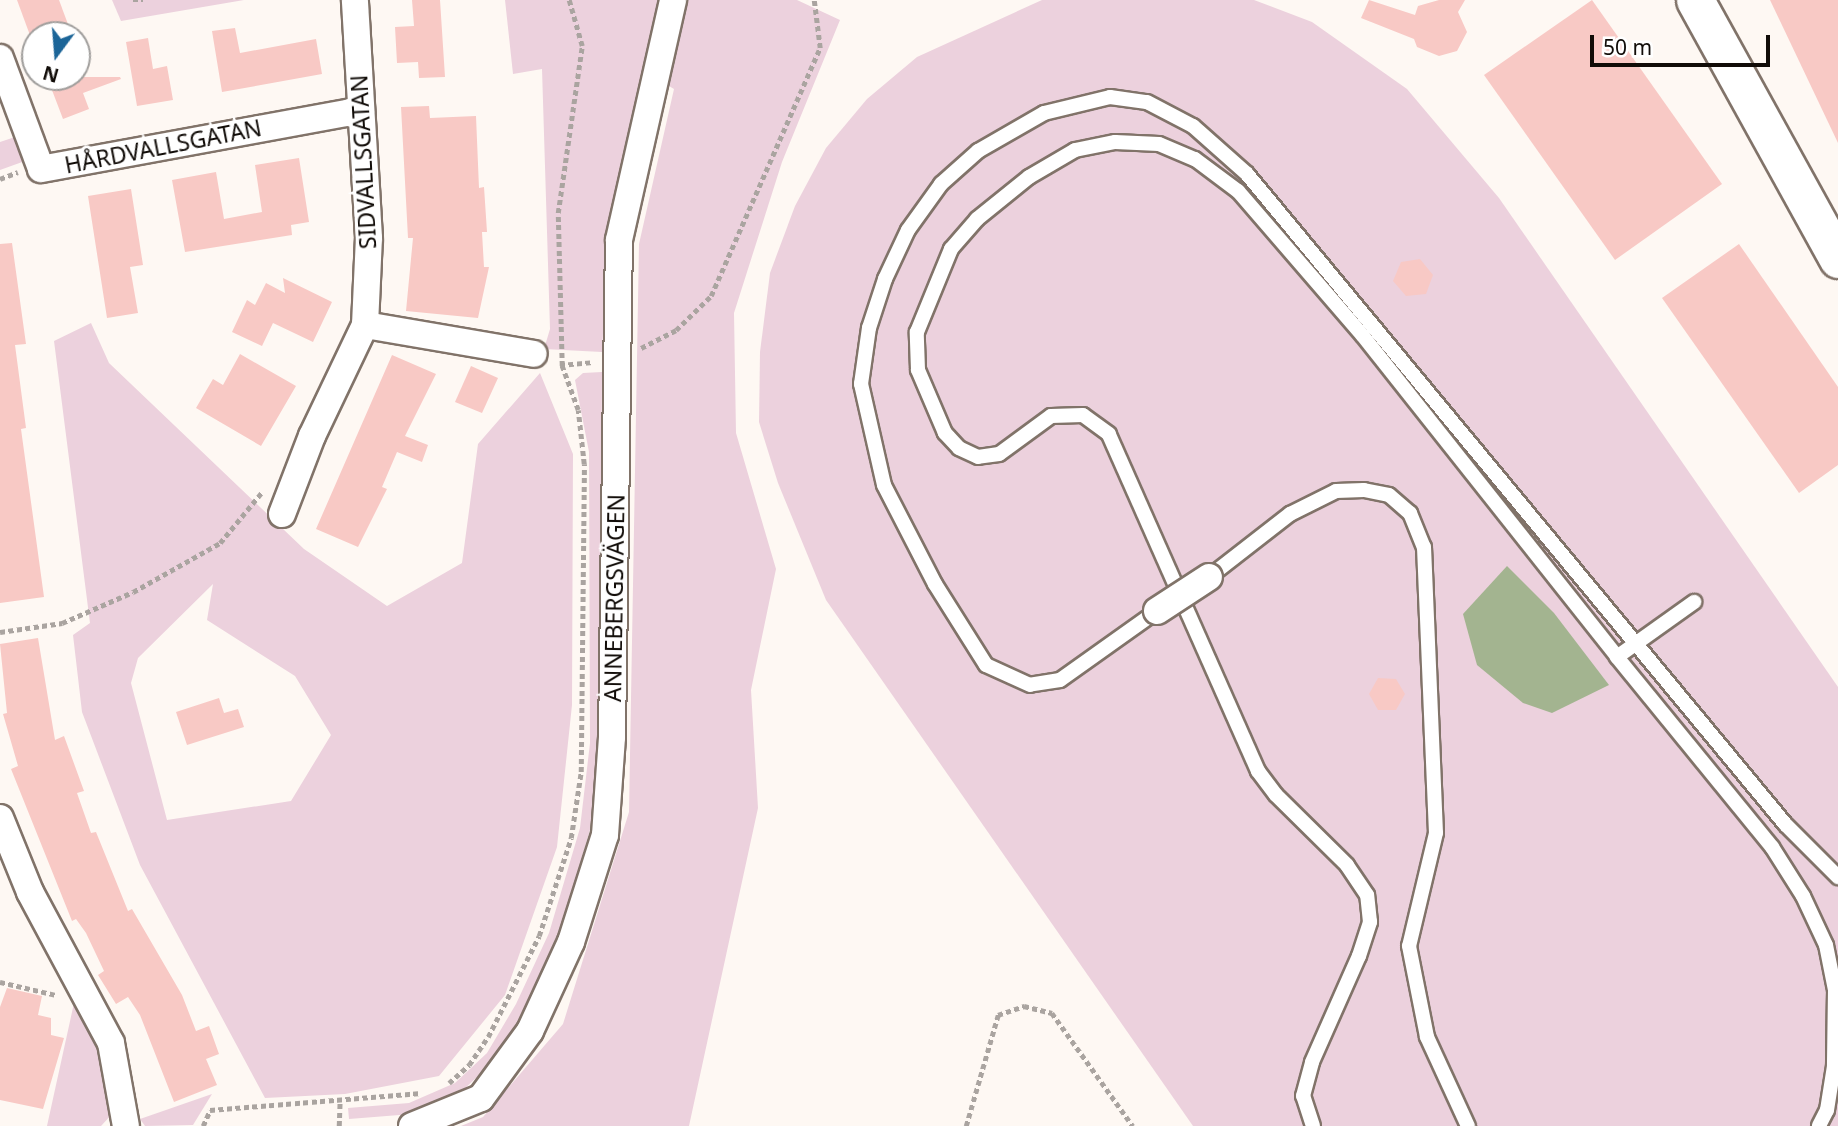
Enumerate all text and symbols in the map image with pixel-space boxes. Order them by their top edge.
north arrow [21,21,91,91]
scale bar [1593,21,1773,65]
text: 50 m [1603,33,1652,61]
text: N [40,60,62,89]
street label: SIDVALLSGATAN [345,74,381,250]
street label: HÅRDVALLSGATAN [62,113,264,179]
street label: ANNEBERGSVÄGEN [598,494,630,702]

